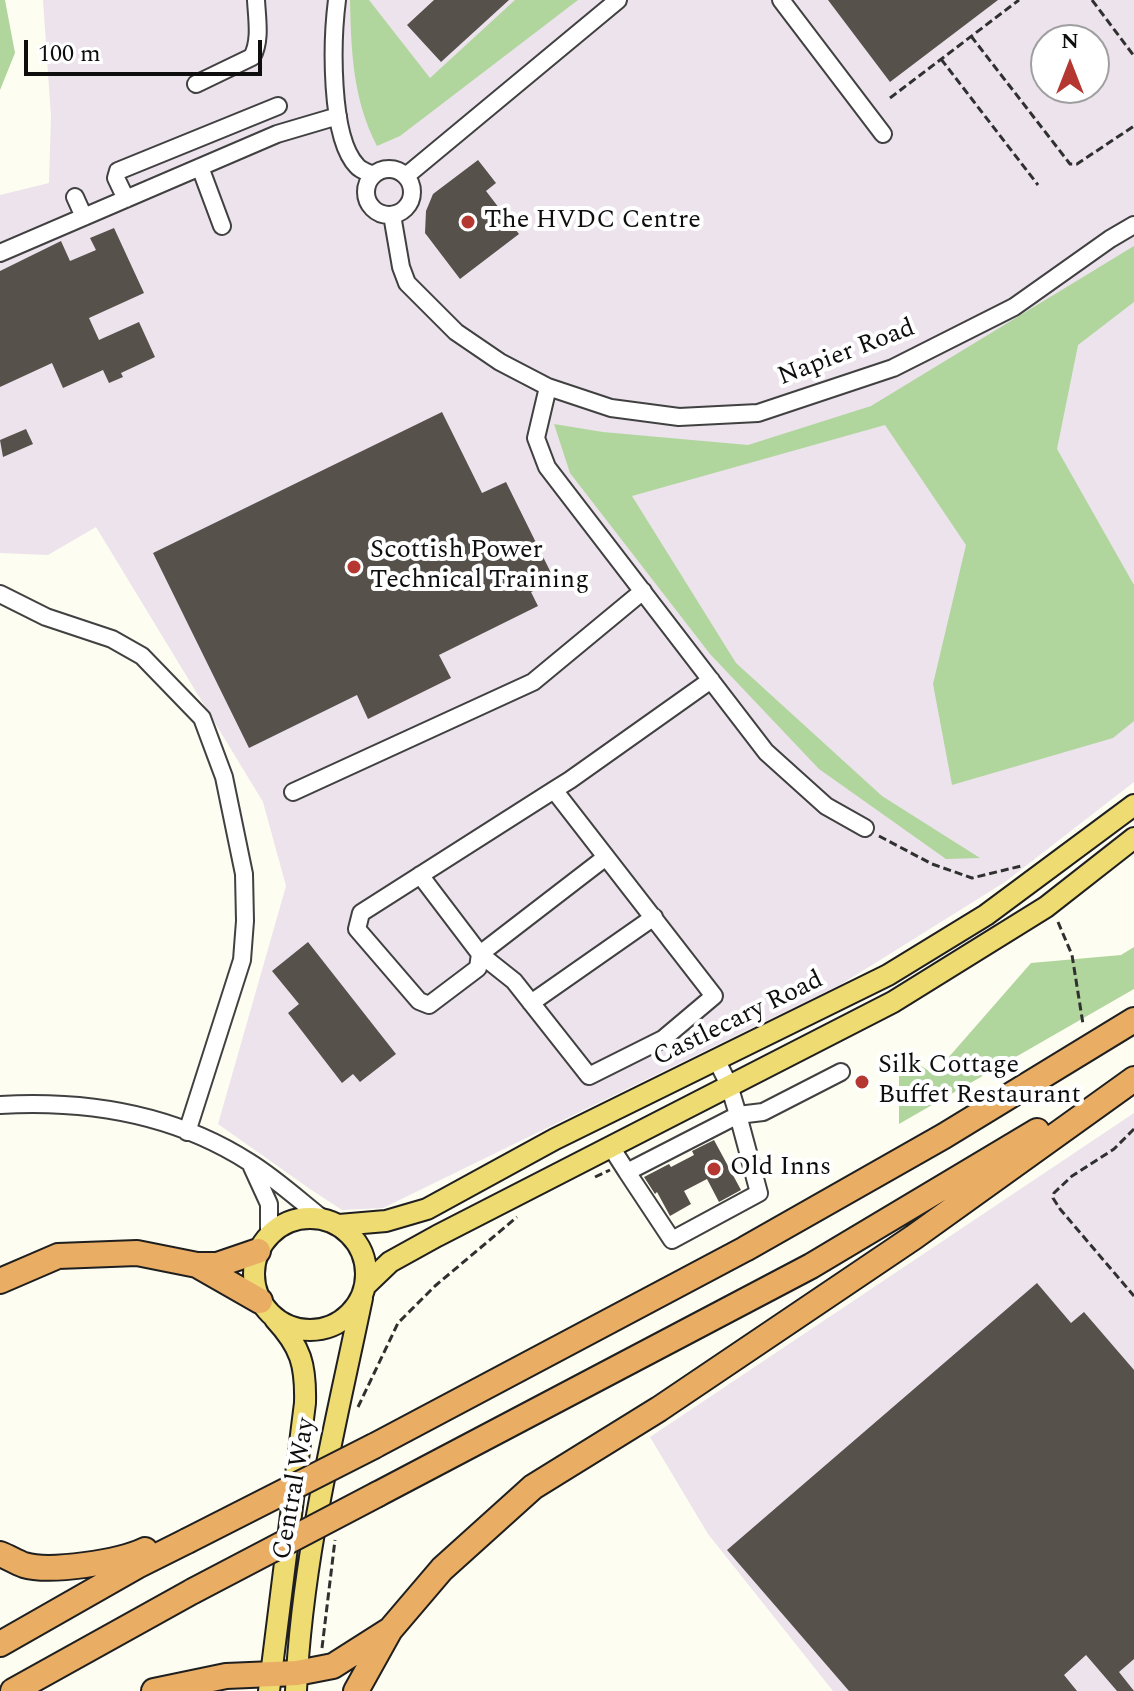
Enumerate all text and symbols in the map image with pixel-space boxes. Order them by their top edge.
scale bar [28,24,266,74]
north arrow [1030,24,1110,104]
text: N [1061,25,1079,58]
text: 100 m [38,36,101,72]
place label: The HVDC Centre [484,206,701,238]
marker: The HVDC Centre [459,213,477,231]
street label: Napier Road [774,314,920,394]
place label: Scottish Power Technical Training [370,536,589,598]
marker: Scottish Power Technical Training [345,558,363,576]
street label: Castlecary Road [649,965,829,1075]
place label: Silk Cottage Buffet Restaurant [878,1051,1081,1112]
marker: Silk Cottage Buffet Restaurant [853,1073,871,1091]
place label: Old Inns [730,1153,831,1185]
marker: Old Inns [705,1160,723,1178]
street label: Central Way [268,1416,324,1562]

